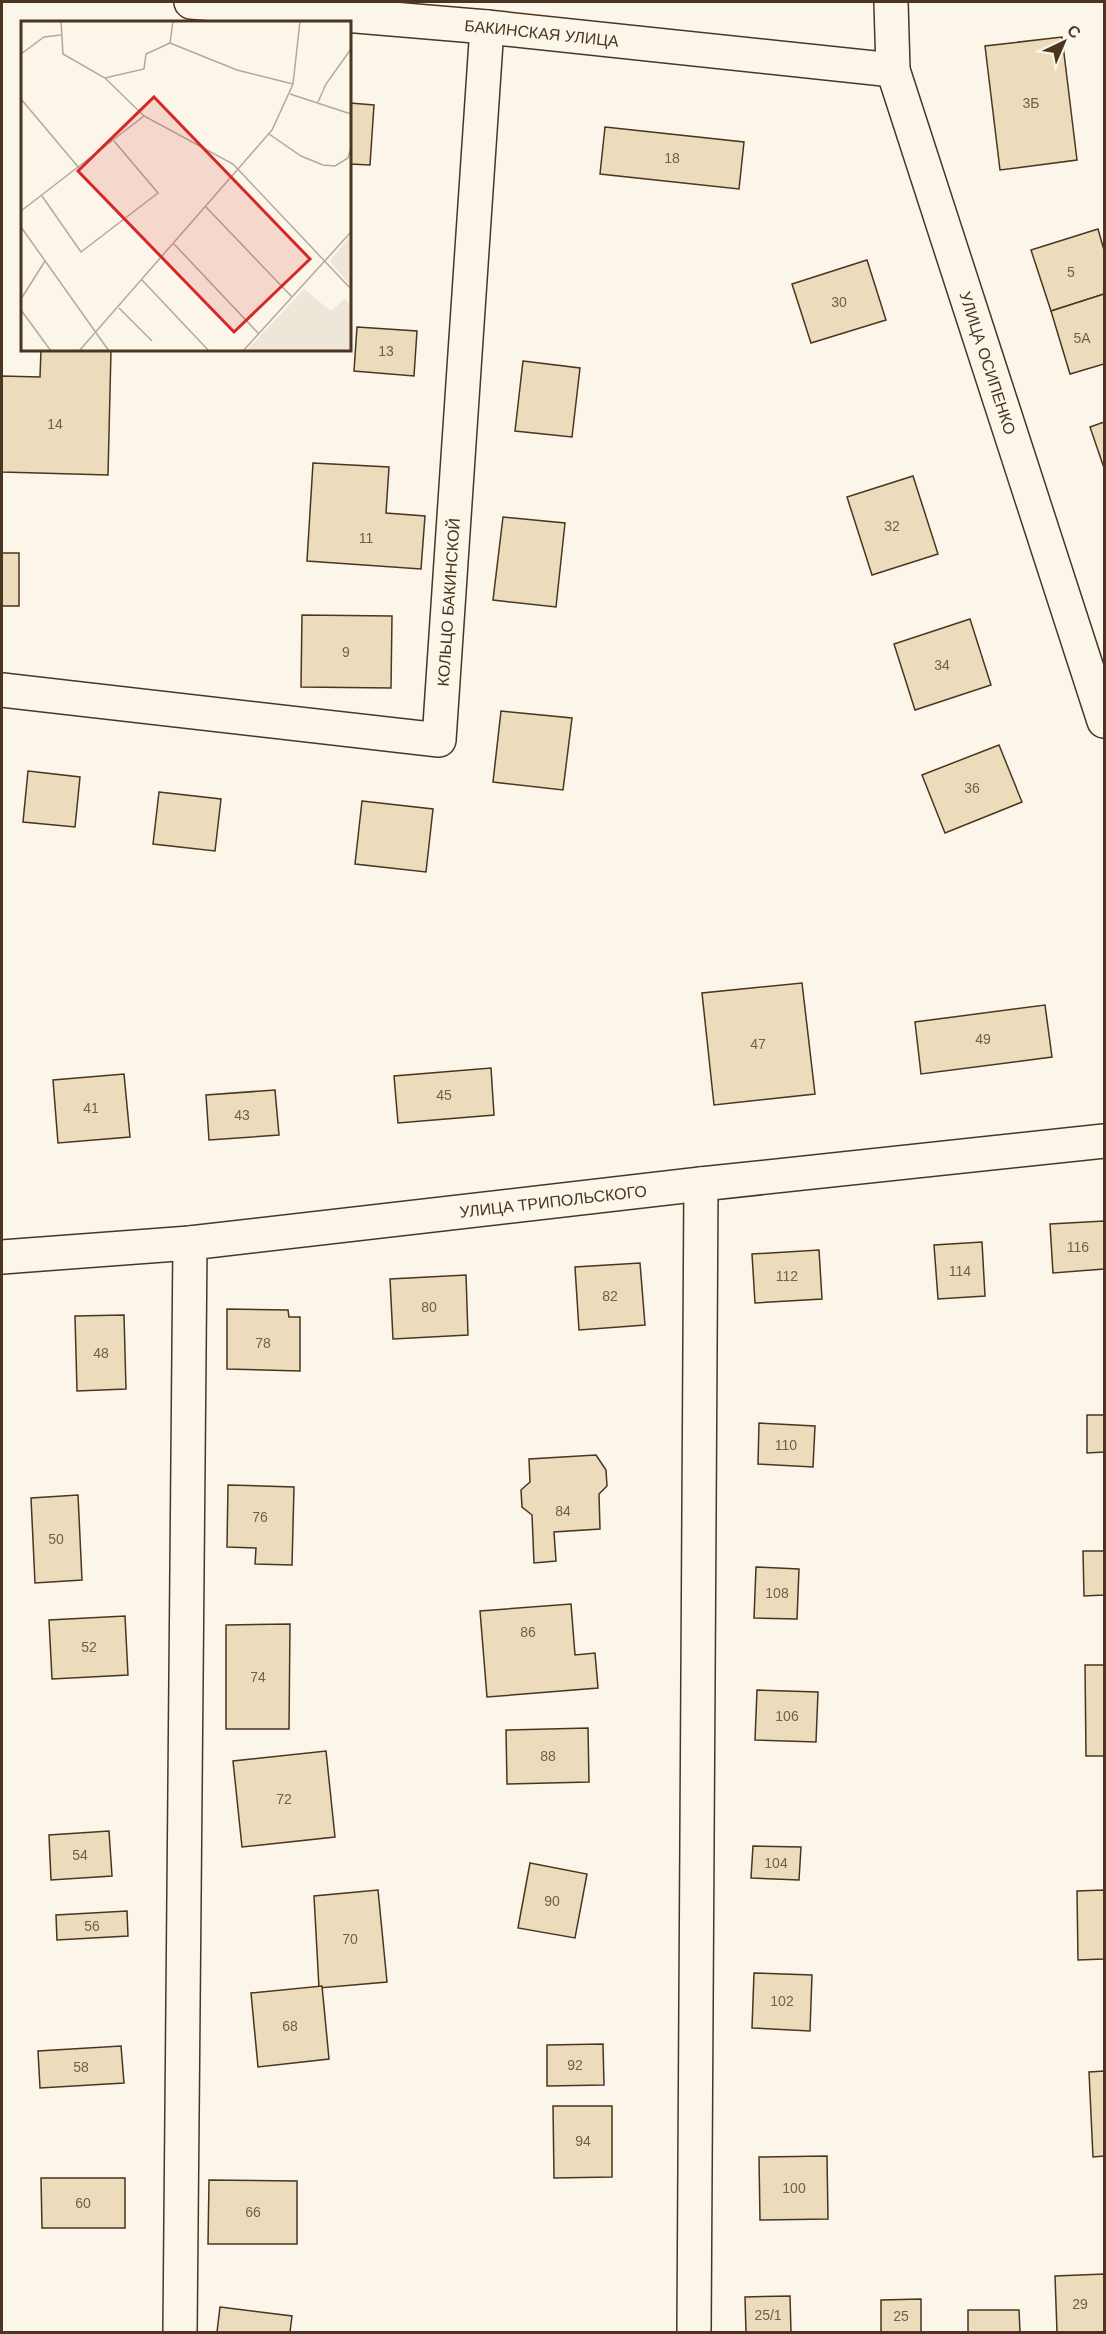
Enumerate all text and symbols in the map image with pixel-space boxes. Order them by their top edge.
north arrow [1034,12,1094,72]
street label: БАКИНСКАЯ УЛИЦА [464,17,620,49]
inset map [21,21,351,351]
text: С [1064,21,1084,42]
house number: 3Б [1023,95,1039,111]
house number: 18 [664,150,680,166]
house number: 5 [1067,264,1075,280]
street label: УЛИЦА ОСИПЕНКО [957,289,1019,437]
house number: 30 [831,294,847,310]
house number: 5А [1073,330,1091,346]
house number: 13 [378,343,394,359]
house number: 14 [47,416,63,432]
street label: КОЛЬЦО БАКИНСКОЙ [434,517,462,687]
house number: 32 [884,518,900,534]
house number: 11 [359,530,373,546]
house number: 9 [342,644,350,660]
house number: 34 [934,657,950,673]
house number: 36 [964,780,980,796]
house number: 49 [975,1031,991,1047]
house number: 47 [750,1036,766,1052]
house number: 45 [436,1087,452,1103]
house number: 41 [83,1100,99,1116]
house number: 43 [234,1107,250,1123]
street label: УЛИЦА ТРИПОЛЬСКОГО [459,1182,648,1220]
house number: 116 [1067,1239,1089,1255]
house number: 114 [949,1263,971,1279]
house number: 112 [776,1268,798,1284]
house number: 82 [602,1288,618,1304]
house number: 80 [421,1299,437,1315]
house number: 78 [255,1335,271,1351]
house number: 48 [93,1345,109,1361]
house number: 110 [775,1437,797,1453]
house number: 84 [555,1503,571,1519]
house number: 76 [252,1509,268,1525]
house number: 50 [48,1531,64,1547]
house number: 108 [765,1585,789,1601]
house number: 86 [520,1624,536,1640]
house number: 52 [81,1639,97,1655]
house number: 74 [250,1669,266,1685]
house number: 106 [775,1708,799,1724]
house number: 88 [540,1748,556,1764]
house number: 72 [276,1791,292,1807]
house number: 54 [72,1847,88,1863]
house number: 104 [764,1855,788,1871]
house number: 90 [544,1893,560,1909]
house number: 56 [84,1918,100,1934]
house number: 70 [342,1931,358,1947]
house number: 102 [770,1993,794,2009]
house number: 68 [282,2018,298,2034]
house number: 92 [567,2057,583,2073]
house number: 58 [73,2059,89,2075]
house number: 94 [575,2133,591,2149]
house number: 100 [782,2180,806,2196]
house number: 60 [75,2195,91,2211]
house number: 66 [245,2204,261,2220]
house number: 29 [1072,2296,1088,2312]
house number: 25/1 [754,2307,782,2323]
house number: 25 [893,2308,909,2324]

